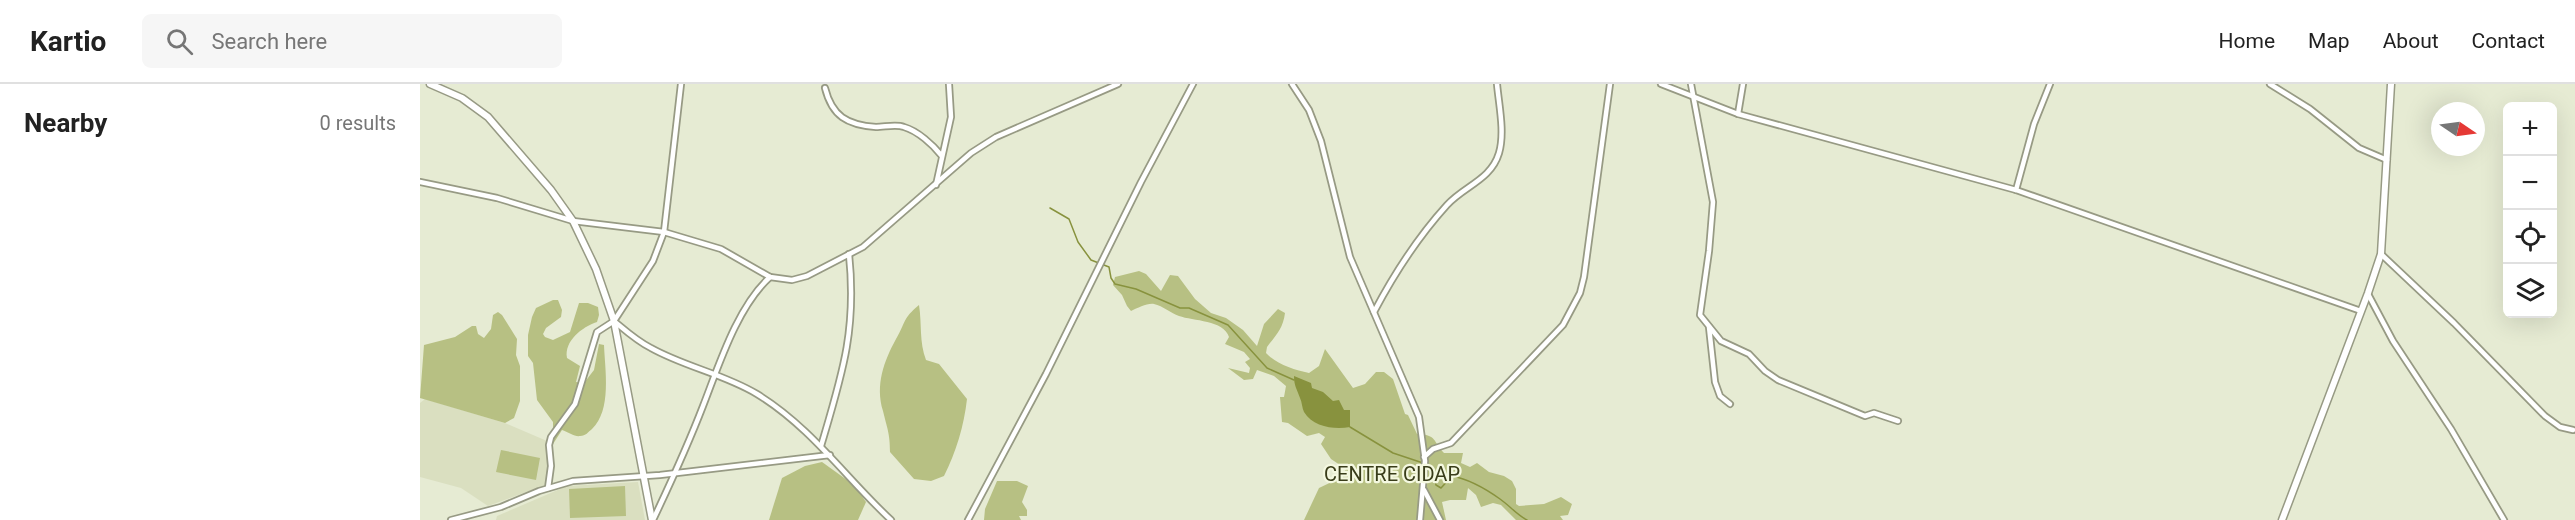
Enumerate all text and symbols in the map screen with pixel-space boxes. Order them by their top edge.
search box [142,14,562,68]
text: Kartio [30,25,106,58]
icon: search [163,25,196,58]
text: Search here [211,29,327,54]
text: Home [2219,29,2275,53]
text: Map [2308,29,2350,53]
text: About [2383,29,2439,53]
text: Contact [2472,29,2545,53]
north arrow [2431,102,2485,156]
map controls [2503,102,2557,318]
button: + [2503,102,2557,156]
text: Nearby [24,108,107,138]
text: 0 results [320,111,396,135]
button: − [2503,156,2557,210]
button: locate [2503,210,2557,264]
button: layers [2503,264,2557,318]
park label: CENTRE CIDAP [1324,462,1460,486]

